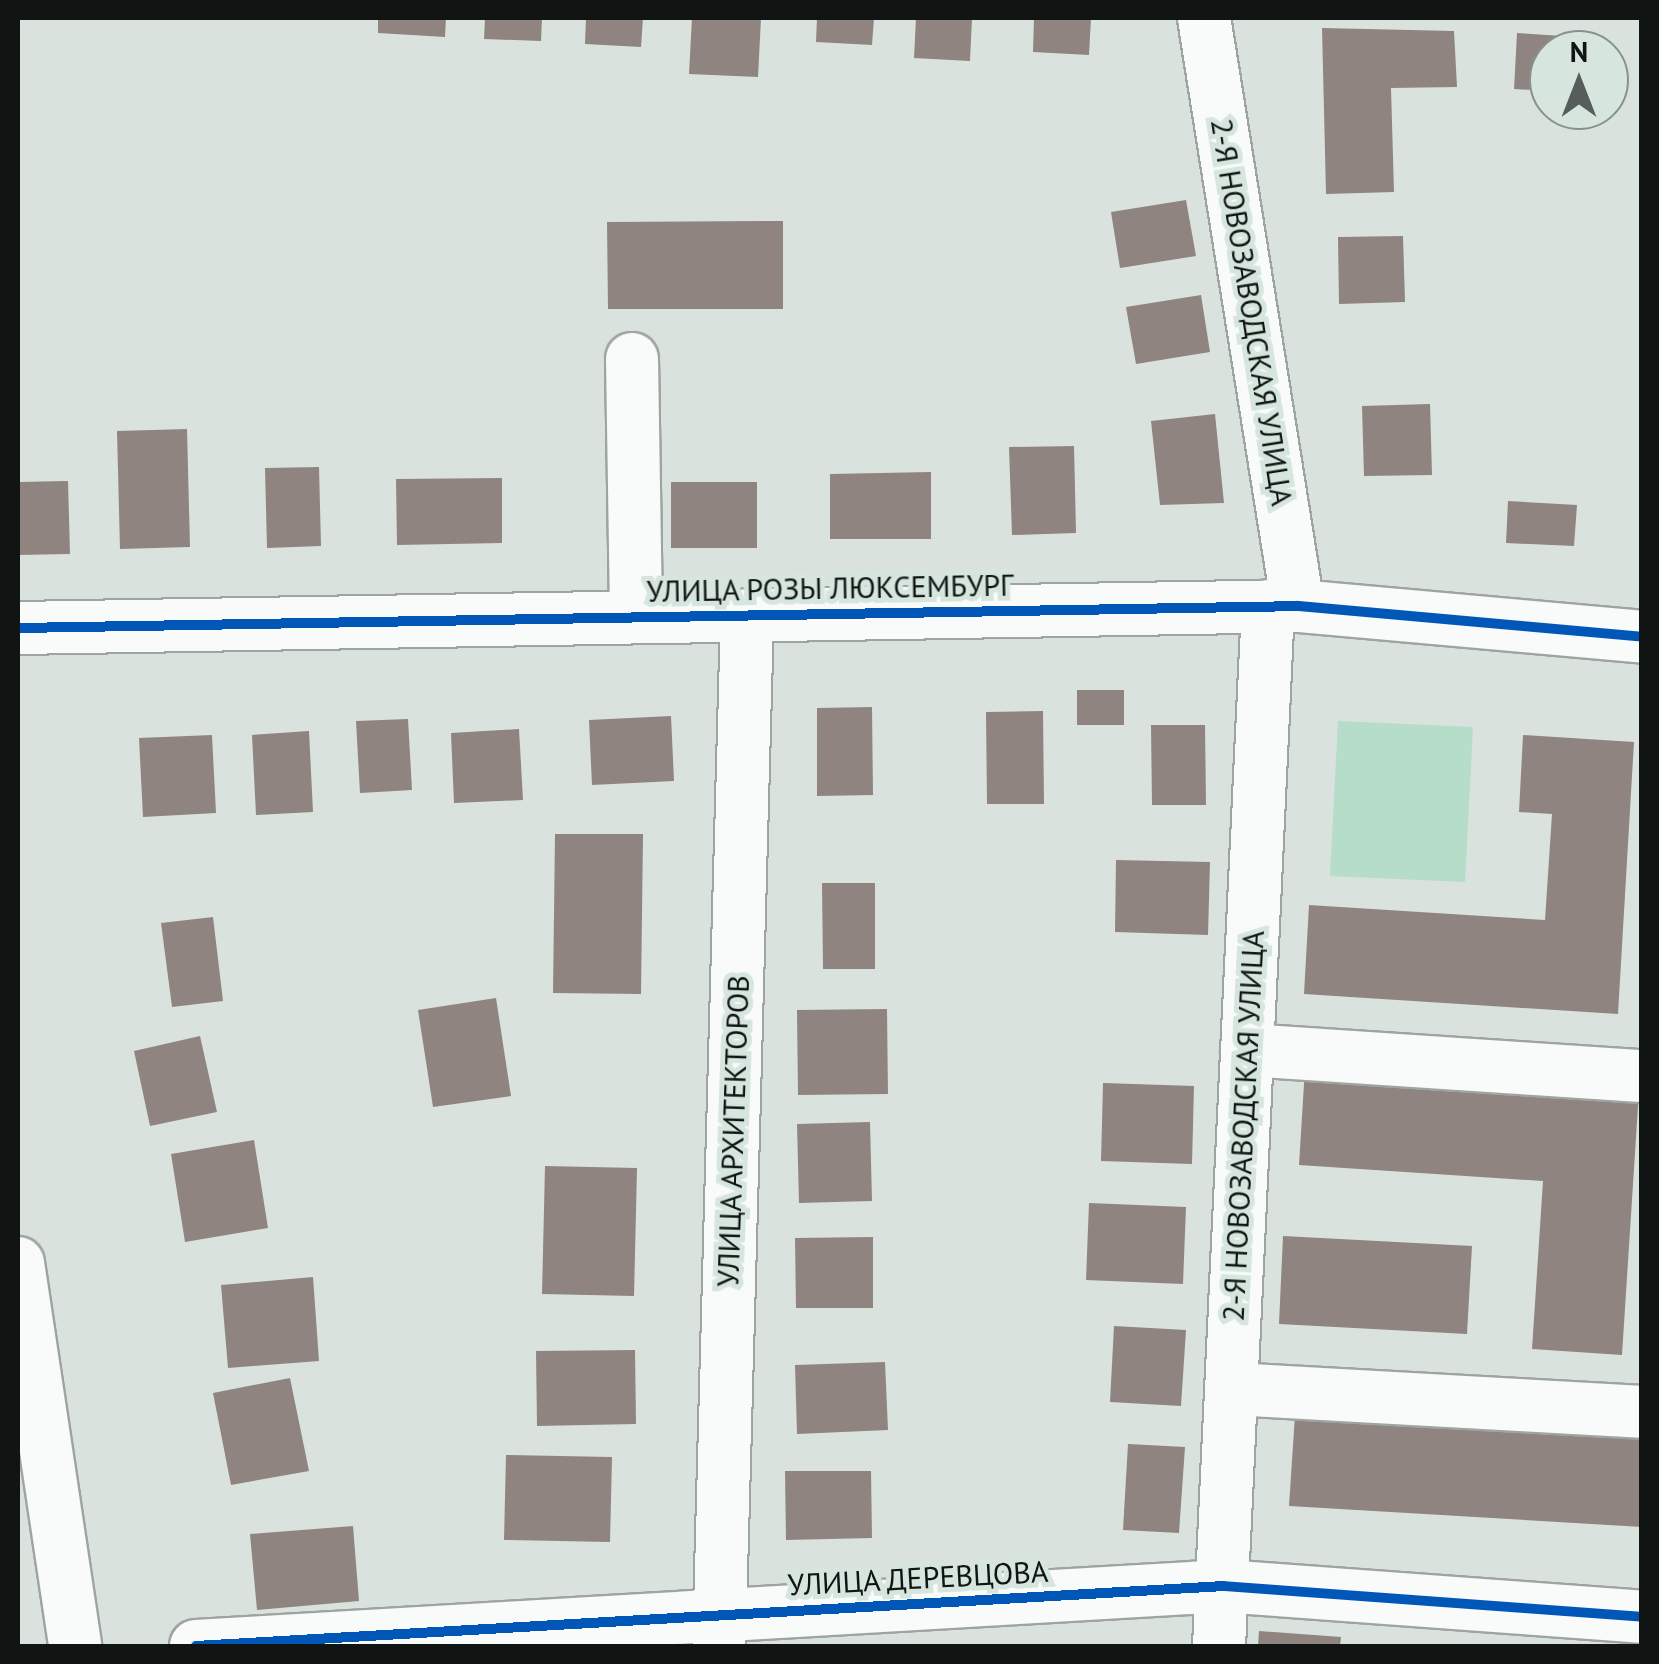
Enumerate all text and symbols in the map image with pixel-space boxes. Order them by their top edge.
north arrow [1529,30,1629,130]
text: N [1570,33,1588,70]
street label: 2-Я НОВОЗАВОДСКАЯ УЛИЦА [1204,116,1300,508]
street label: УЛИЦА РОЗЫ ЛЮКСЕМБУРГ [646,567,1014,609]
street label: 2-Я НОВОЗАВОДСКАЯ УЛИЦА [1215,929,1271,1323]
street label: УЛИЦА АРХИТЕКТОРОВ [710,973,756,1289]
street label: УЛИЦА ДЕРЕВЦОВА [786,1553,1050,1603]

